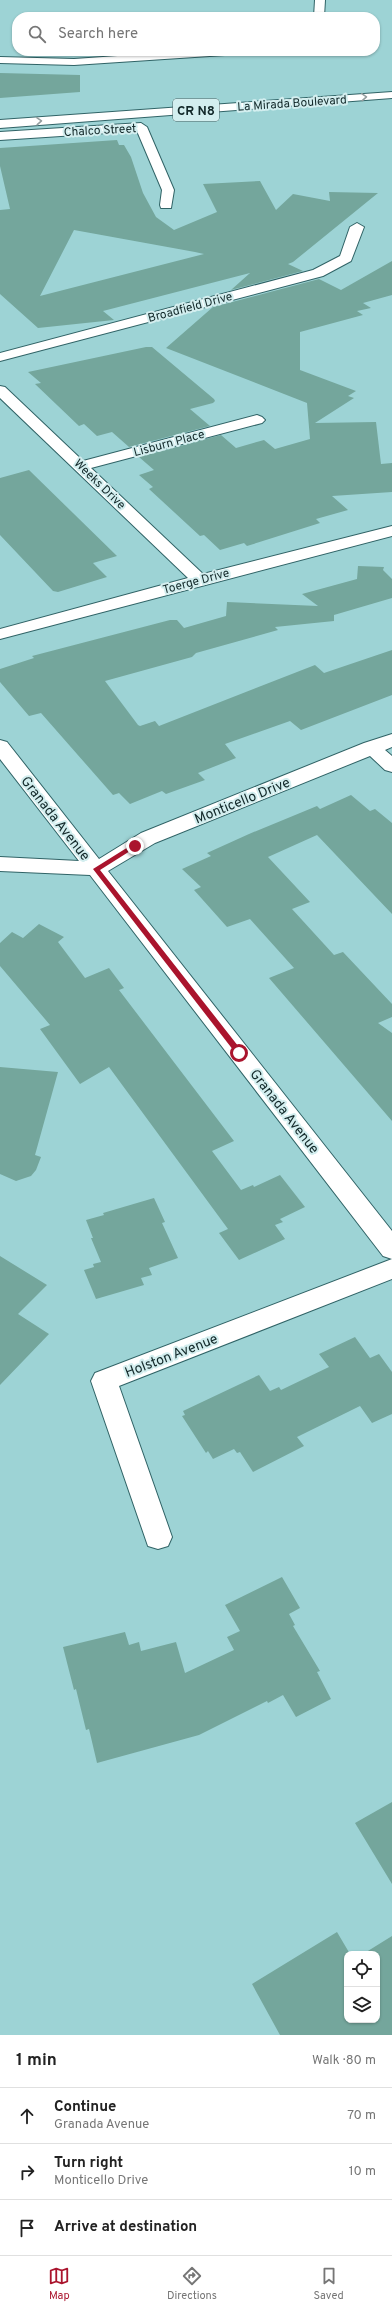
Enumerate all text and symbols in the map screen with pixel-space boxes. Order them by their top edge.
search box [12,12,380,56]
icon: search [26,23,48,45]
text: Search here [58,25,138,44]
street label: La Mirada Boulevard [237,92,347,116]
one-way arrow [361,93,367,102]
road number: CR N8 [173,99,219,121]
one-way arrow [36,117,42,126]
street label: Chalco Street [63,121,137,141]
street label: Broadfield Drive [146,289,234,327]
street label: Lisburn Place [132,427,207,461]
street label: Weeks Drive [70,456,129,513]
street label: Toerge Drive [161,565,231,599]
street label: Granada Avenue [17,773,93,865]
street label: Monticello Drive [192,774,293,828]
route end [126,837,144,855]
route start [230,1044,248,1062]
street label: Granada Avenue [246,1066,322,1158]
street label: Holston Avenue [123,1331,220,1382]
map controls [344,1951,380,2023]
button: locate [344,1951,380,1987]
button: layers [344,1987,380,2023]
text: 1 min [16,2050,57,2072]
text: Walk · 80 m [312,2053,376,2069]
text: Continue [54,2098,116,2117]
icon: ahead [16,2105,38,2127]
text: 70 m [347,2108,376,2124]
text: Granada Avenue [54,2117,149,2133]
text: Turn right [54,2154,123,2173]
icon: right [16,2161,38,2183]
text: 10 m [349,2164,376,2180]
text: Monticello Drive [54,2173,148,2189]
icon: arrive [16,2217,38,2239]
text: Arrive at destination [54,2218,197,2237]
tab: Map [48,2265,70,2303]
tab: Directions [167,2265,217,2303]
tab: Saved [313,2265,344,2303]

